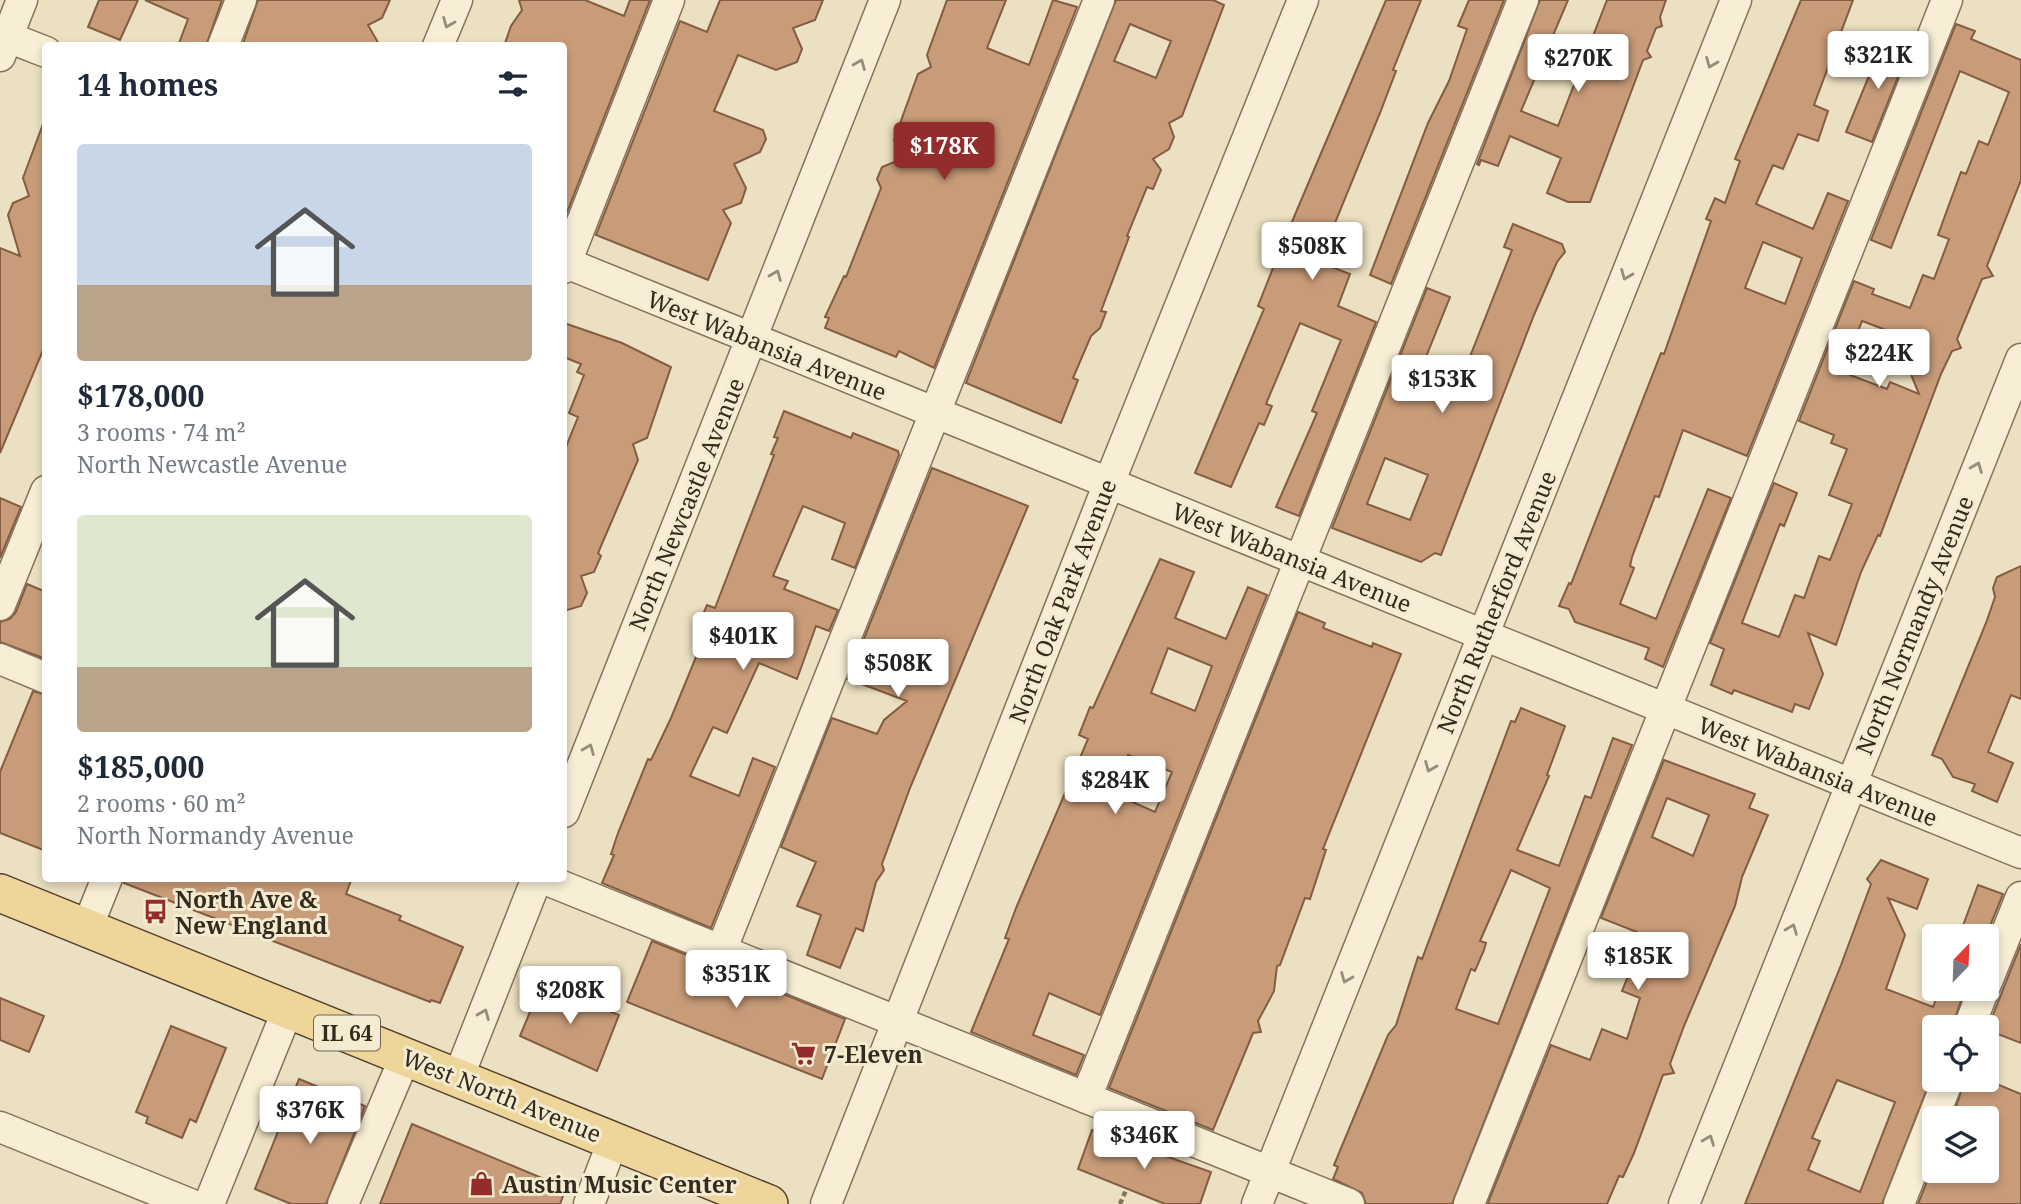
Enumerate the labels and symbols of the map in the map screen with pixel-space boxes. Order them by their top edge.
one-way arrow [442,16,456,28]
pin: $321K [1829,32,1927,91]
pin: $270K [1529,34,1627,94]
one-way arrow [1705,57,1719,69]
one-way arrow [851,58,865,70]
pin: $178K [895,122,993,182]
pin: $508K [1263,222,1361,282]
one-way arrow [1621,268,1635,280]
one-way arrow [768,270,782,282]
street label: West Wabansia Avenue [642,282,892,408]
pin: $224K [1830,330,1928,389]
pin: $153K [1393,356,1491,415]
street label: North Newcastle Avenue [621,373,751,635]
one-way arrow [1969,462,1983,474]
street label: North Rutherford Avenue [1429,466,1563,738]
street label: North Oak Park Avenue [1001,474,1123,728]
street label: North Normandy Avenue [1847,491,1981,759]
street label: West Wabansia Avenue [1167,494,1417,620]
pin: $401K [694,612,792,672]
pin: $508K [849,640,947,699]
street label: West Wabansia Avenue [1693,708,1943,834]
one-way arrow [580,744,594,756]
pin: $284K [1066,756,1164,816]
one-way arrow [1425,760,1439,772]
place label: North Ave & New England [175,883,327,941]
bus stop icon: North Ave & New England [141,898,169,926]
one-way arrow [1784,923,1798,935]
north arrow [1922,924,1998,1001]
pin: $185K [1589,932,1687,992]
pin: $351K [687,950,785,1010]
pin: $208K [521,967,619,1026]
one-way arrow [1341,971,1355,983]
one-way arrow [475,1009,489,1021]
road number: IL 64 [314,1016,380,1050]
place label: 7-Eleven [824,1038,923,1070]
street label: West North Avenue [398,1040,606,1150]
supermarket icon: 7-Eleven [790,1040,818,1068]
pin: $376K [261,1086,359,1146]
pin: $346K [1095,1112,1193,1171]
one-way arrow [1701,1135,1715,1147]
place label: Austin Music Center [502,1168,737,1200]
shop icon: Austin Music Center [468,1170,496,1198]

